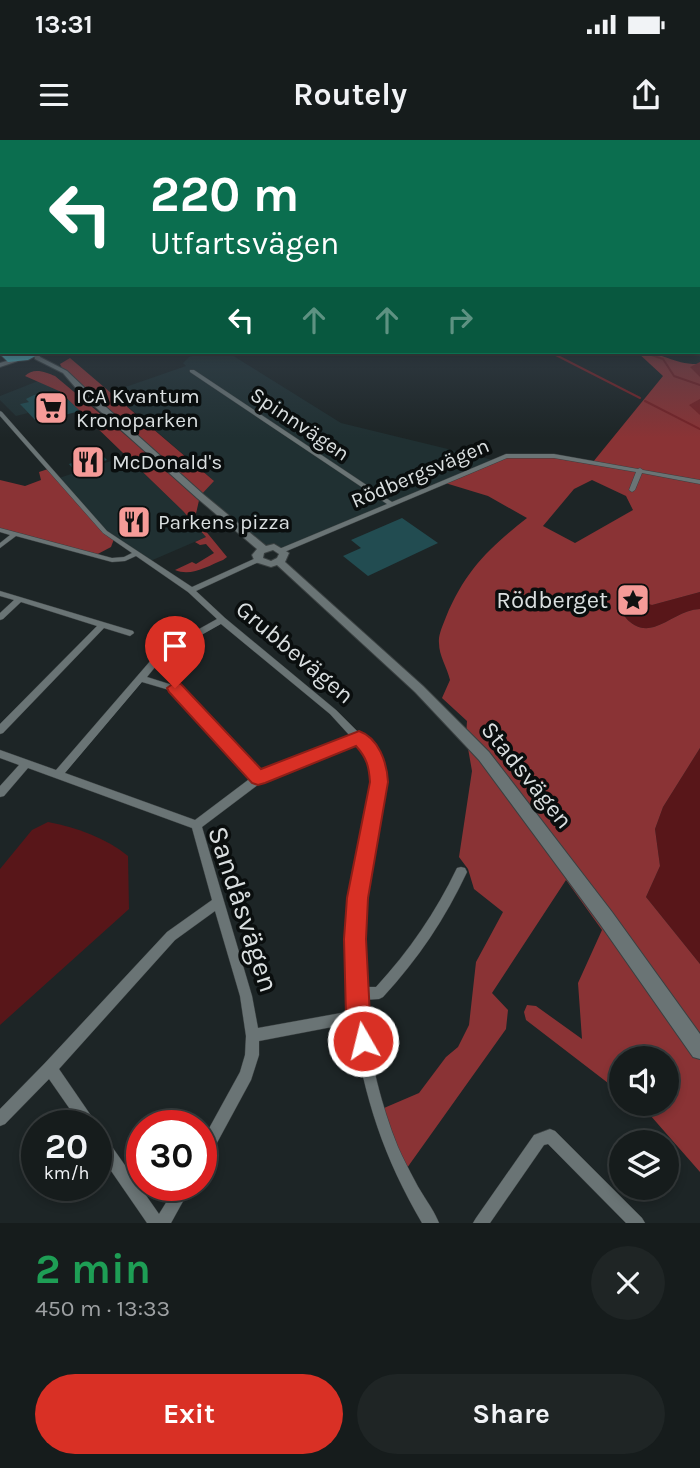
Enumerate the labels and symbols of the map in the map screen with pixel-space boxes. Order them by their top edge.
street label: Spinnvägen [246,382,354,466]
place label: ICA Kvantum Kronoparken [76,384,200,432]
supermarket icon: ICA Kvantum Kronoparken [32,389,70,427]
street label: Rödbergsvägen [347,433,493,513]
restaurant icon: McDonald's [69,443,107,481]
place label: McDonald's [112,450,222,474]
restaurant icon: Parkens pizza [115,503,153,541]
place label: Parkens pizza [158,510,290,534]
place icon: Rödberget [614,581,652,619]
place label: Rödberget [496,586,608,614]
street label: Grubbevägen [230,595,360,709]
pin [145,616,205,688]
street label: Stadsvägen [475,716,579,834]
street label: Sandåsvägen [201,822,286,996]
position arrow [326,1004,400,1078]
speed limit sign: 30 [126,1110,217,1201]

